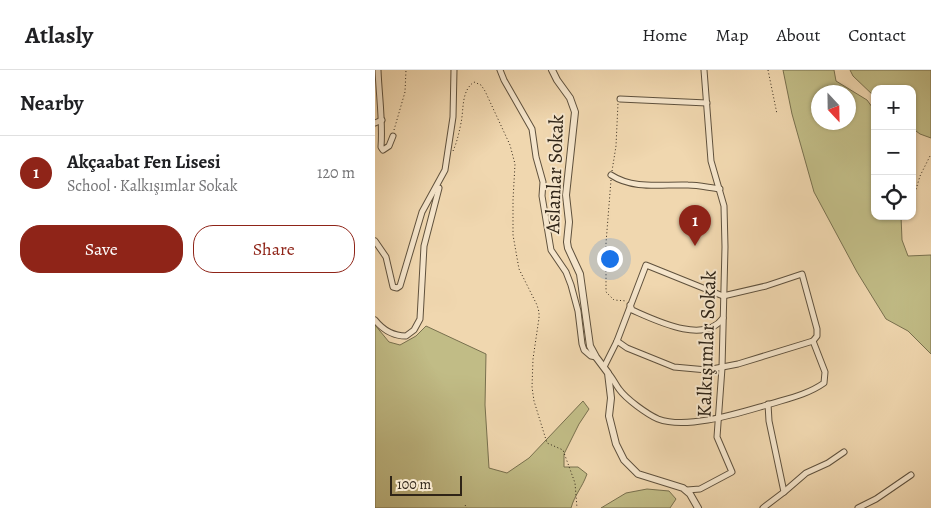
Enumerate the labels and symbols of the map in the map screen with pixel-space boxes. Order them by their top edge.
north arrow [811,85,856,130]
street label: Aslanlar Sokak [539,114,570,235]
pin: 1 [679,205,711,246]
your location [597,246,623,272]
street label: Kalkışımlar Sokak [690,270,723,418]
scale bar [390,473,463,496]

